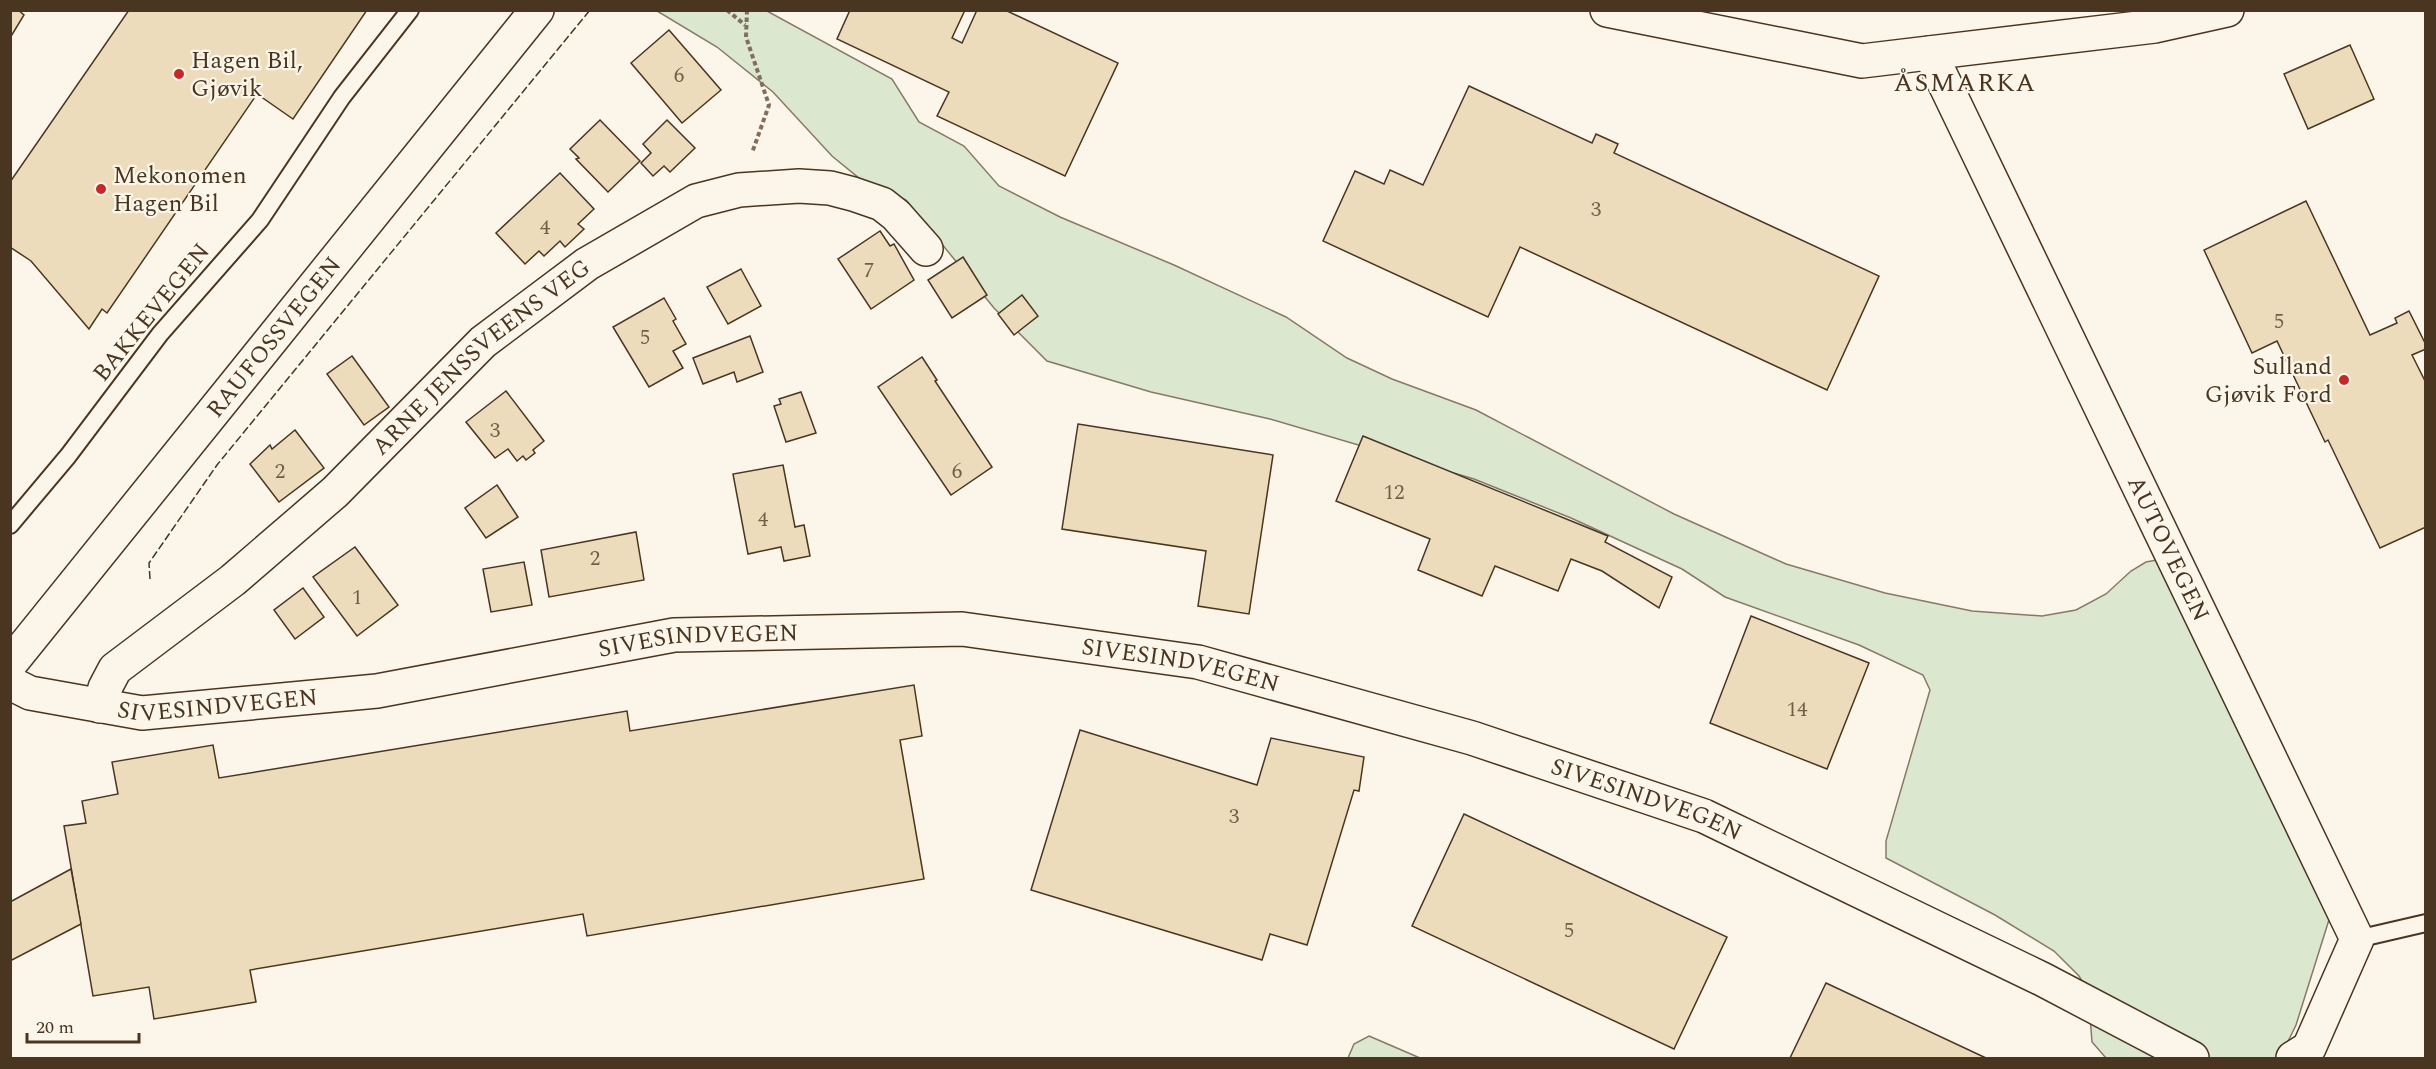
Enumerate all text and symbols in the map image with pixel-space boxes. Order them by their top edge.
place label: Hagen Bil, Gjøvik [191,43,303,107]
house number: 6 [674,60,684,92]
district label: ÅSMARKA [1894,63,2036,103]
marker: Hagen Bil, Gjøvik [172,67,186,81]
place label: Mekonomen Hagen Bil [113,158,247,222]
marker: Mekonomen Hagen Bil [94,182,108,196]
house number: 3 [1591,194,1602,226]
house number: 4 [540,212,551,244]
street label: BAKKEVEGEN [84,235,219,390]
street label: RAUFOSSVEGEN [198,249,351,426]
street label: ARNE JENSSVEENS VEG [364,250,598,464]
house number: 7 [864,255,874,287]
house number: 5 [2274,306,2284,338]
house number: 5 [640,322,650,354]
place label: Sulland Gjøvik Ford [2205,349,2332,413]
marker: Sulland Gjøvik Ford [2337,373,2351,387]
house number: 3 [490,415,501,447]
house number: 2 [275,456,285,488]
house number: 6 [952,456,962,488]
street label: AUTOVEGEN [2117,470,2218,628]
house number: 12 [1384,477,1405,509]
house number: 4 [758,504,769,536]
house number: 2 [590,543,600,575]
house number: 1 [352,582,362,614]
street label: SIVESINDVEGEN [595,615,799,668]
street label: SIVESINDVEGEN [1079,629,1283,703]
street label: SIVESINDVEGEN [114,680,319,732]
house number: 14 [1787,694,1808,726]
street label: SIVESINDVEGEN [1546,749,1748,851]
house number: 3 [1229,801,1240,833]
house number: 5 [1564,915,1574,947]
scale bar [27,1006,140,1044]
text: 20 m [36,1014,74,1041]

